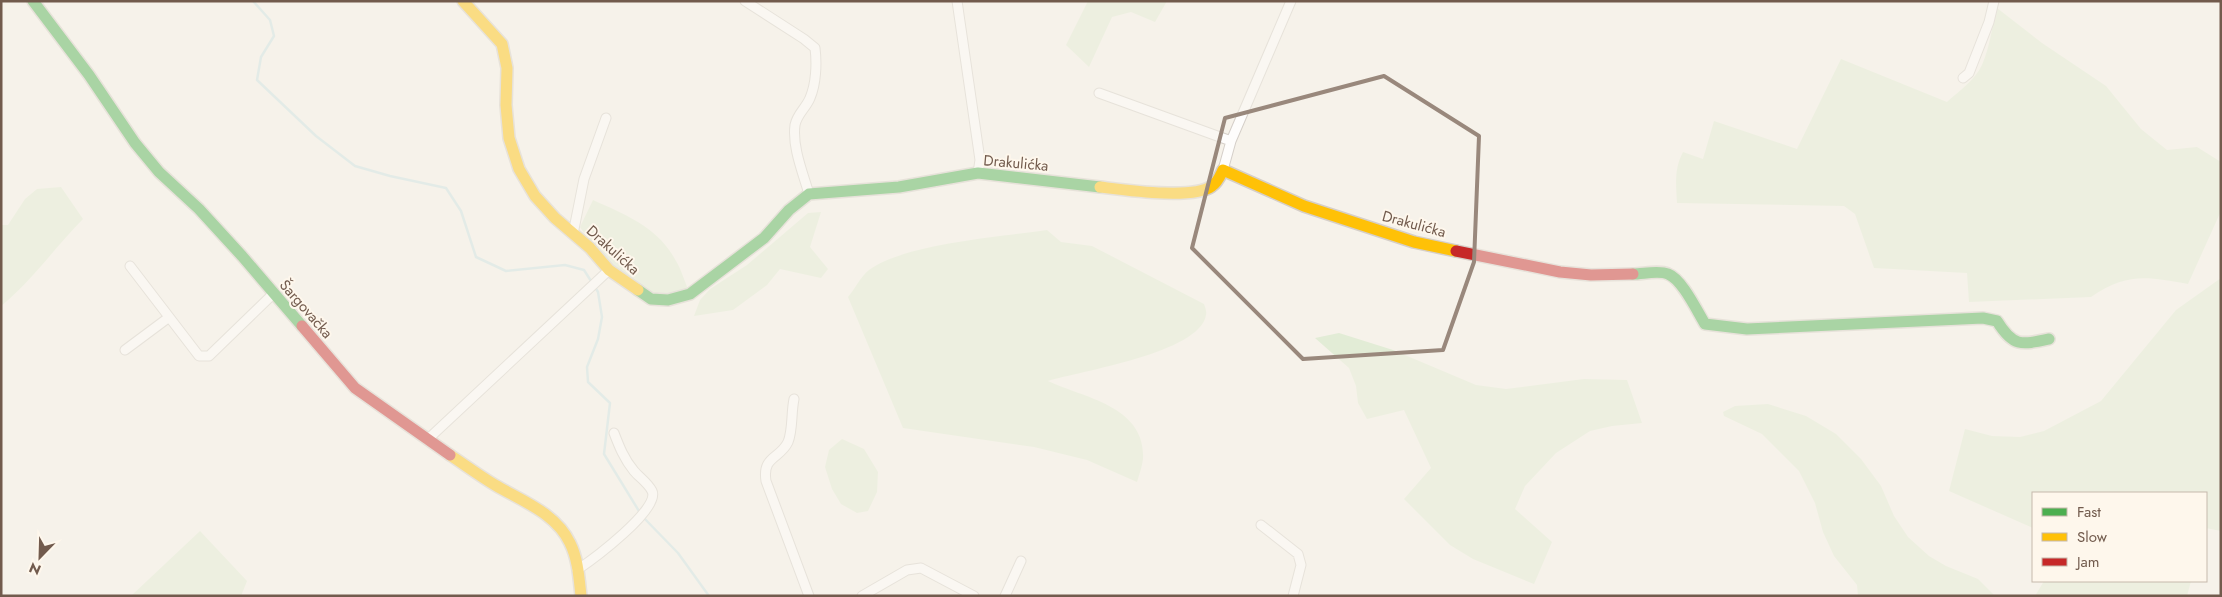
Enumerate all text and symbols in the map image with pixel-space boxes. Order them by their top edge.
street label: Drakulićka [983,149,1049,177]
street label: Drakulićka [1380,205,1448,243]
street label: Drakulićka [581,220,645,280]
street label: Šargovačka [274,275,338,343]
legend [2032,492,2207,582]
text: Fast [2077,501,2101,523]
text: Slow [2077,526,2108,548]
north arrow [15,532,65,582]
text: Jam [2075,551,2100,573]
text: N [26,558,44,580]

